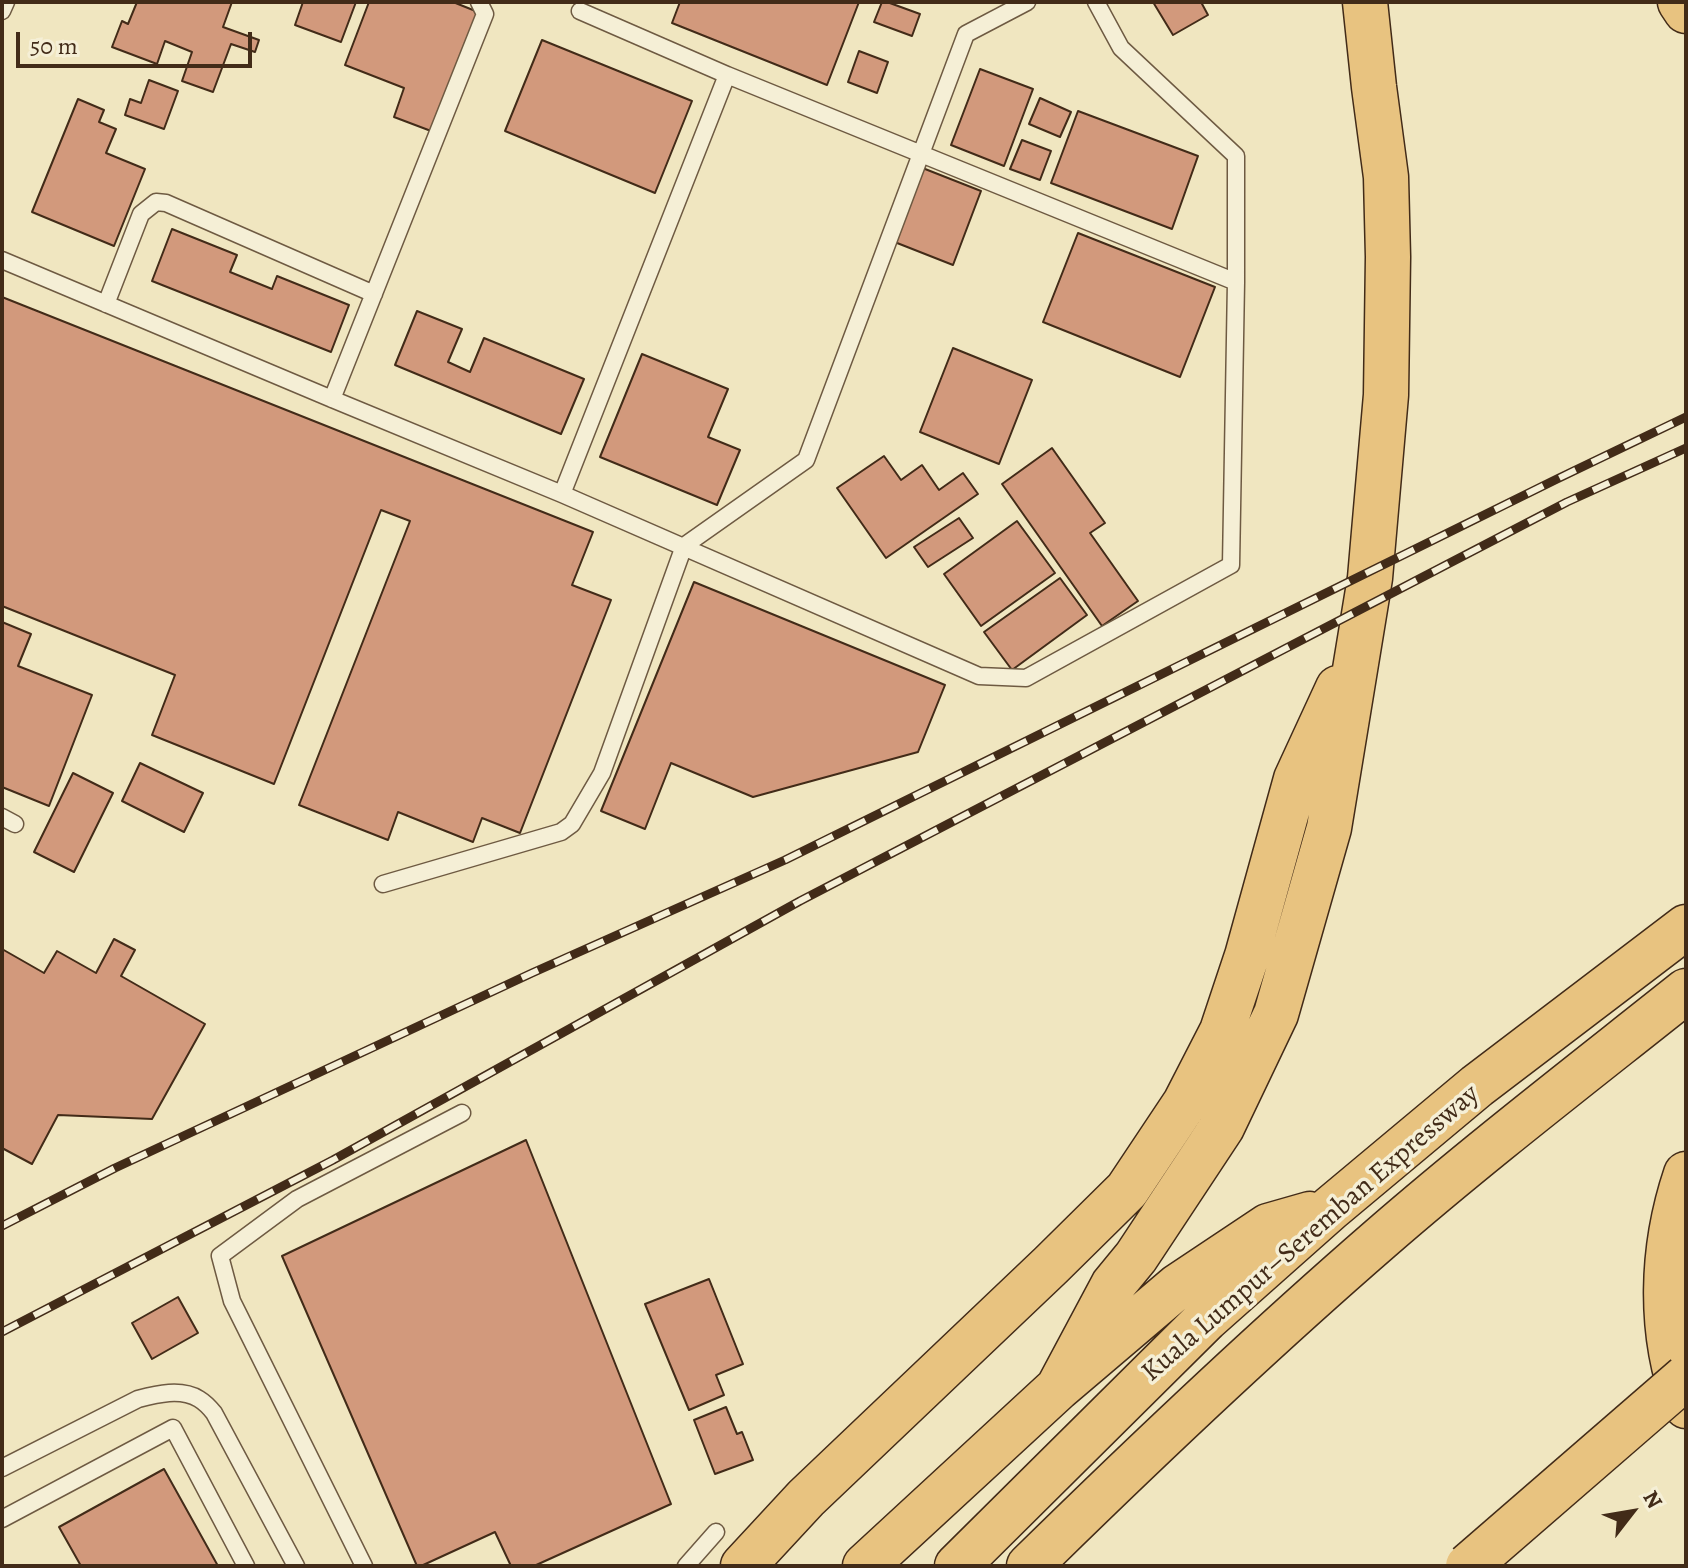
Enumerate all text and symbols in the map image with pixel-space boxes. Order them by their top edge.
scale bar [20,16,256,66]
text: 50 m [30,30,78,62]
street label: Kuala Lumpur–Seremban Expressway [1135,1078,1487,1390]
north arrow [1592,1472,1672,1552]
text: N [1636,1485,1670,1514]

